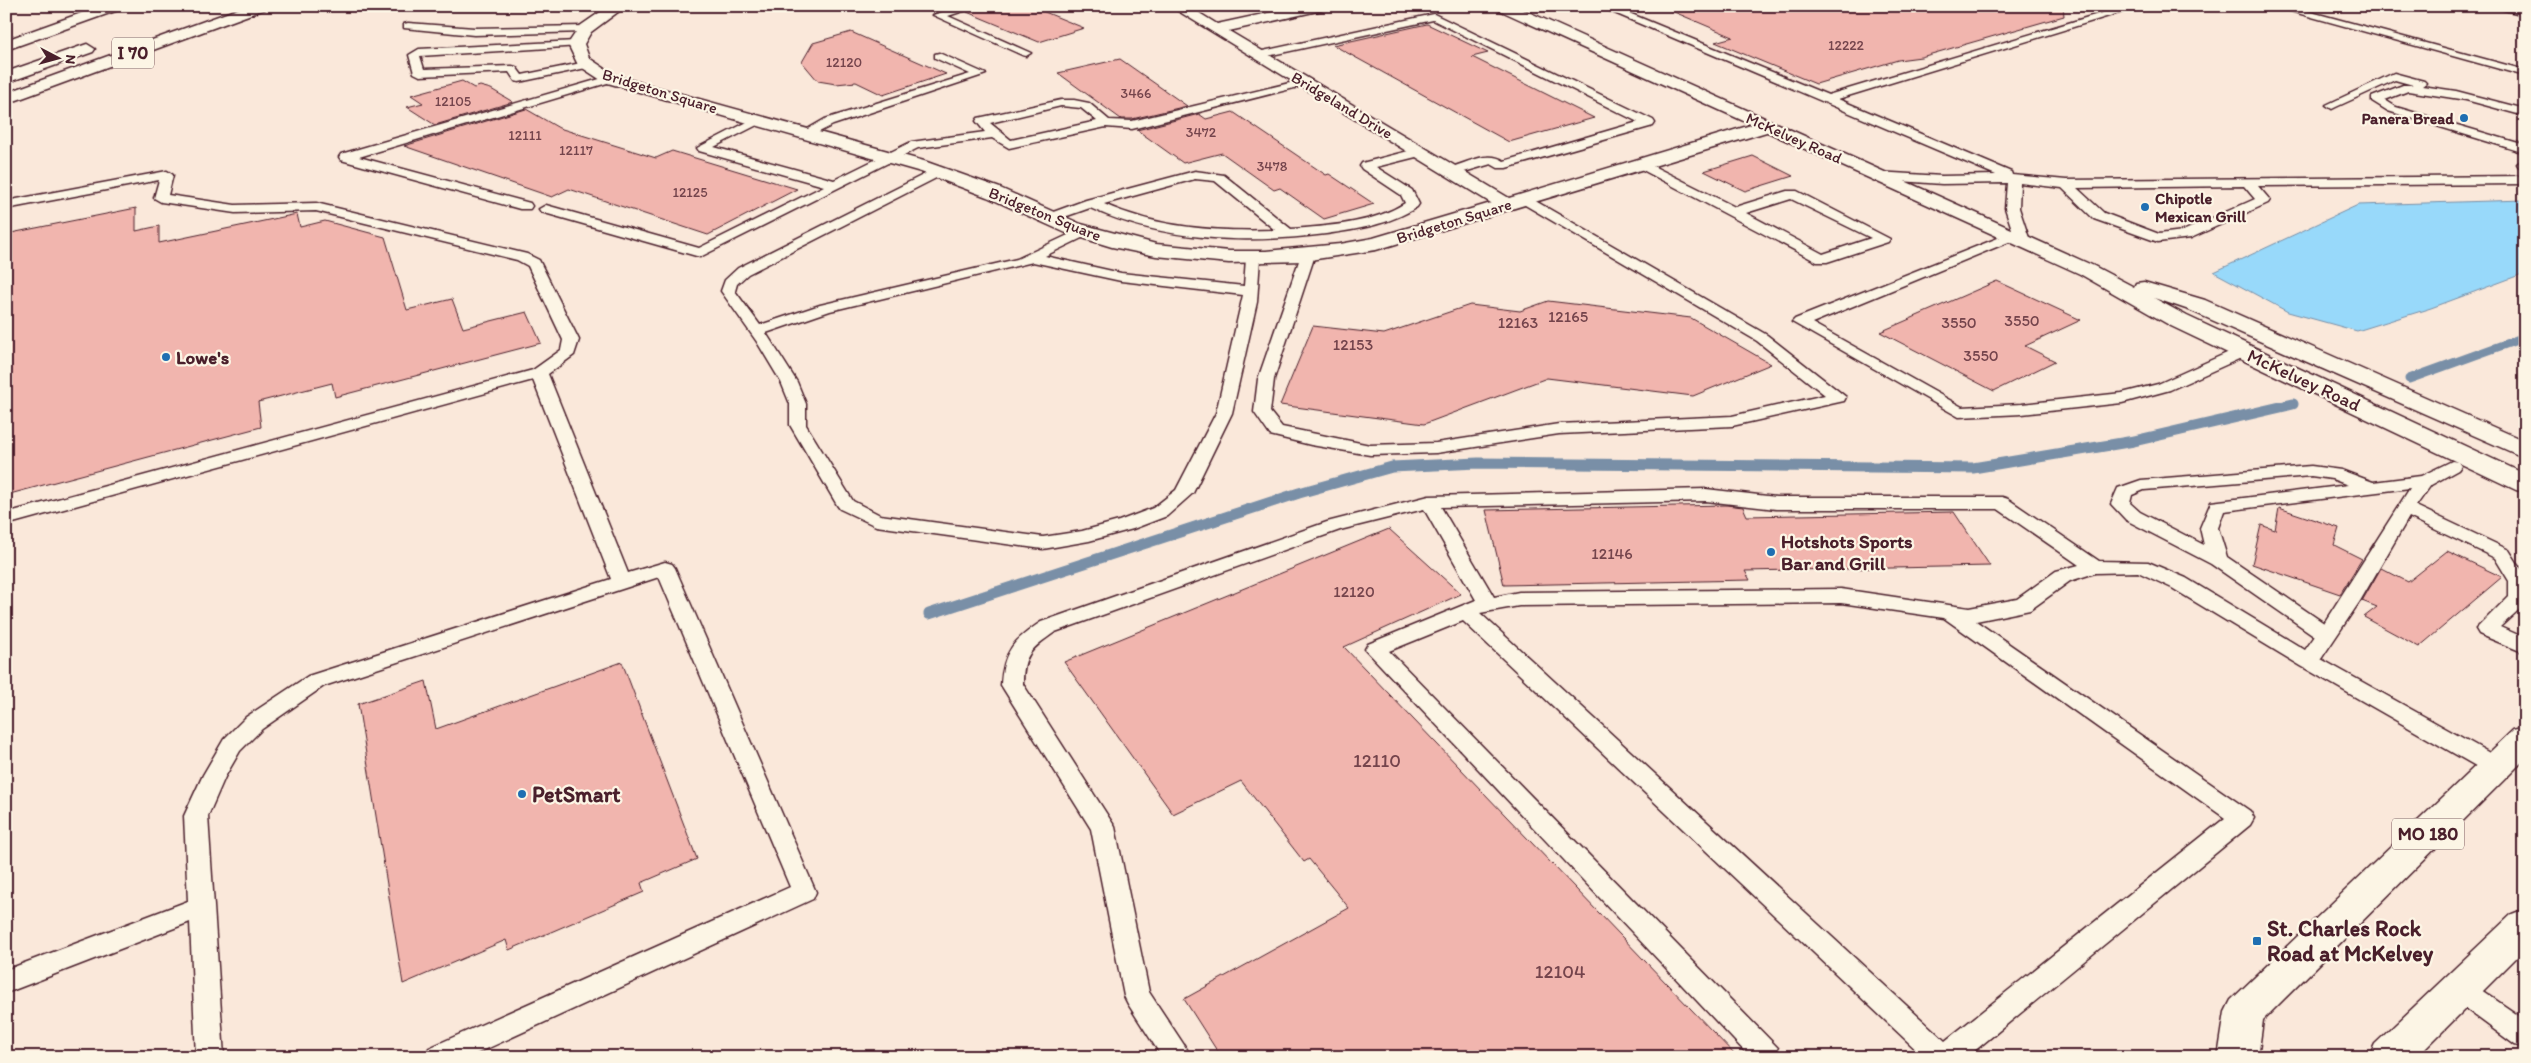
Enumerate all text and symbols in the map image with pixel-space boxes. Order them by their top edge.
north arrow [32,32,82,82]
house number: 12222 [1828,37,1865,54]
road number: I 70 [112,38,154,68]
text: N [61,54,79,65]
house number: 12120 [826,54,862,71]
street label: Bridgeton Square [600,64,720,118]
street label: Bridgeland Drive [1288,67,1396,143]
house number: 3466 [1121,85,1151,102]
house number: 12105 [435,93,471,110]
street label: McKelvey Road [1743,108,1845,168]
place label: Panera Bread [2361,109,2454,128]
marker: Panera Bread [2458,112,2470,124]
house number: 3472 [1186,124,1217,141]
house number: 12111 [508,127,542,144]
house number: 12117 [559,142,593,159]
house number: 3478 [1257,158,1288,175]
street label: Bridgeton Square [986,183,1104,245]
house number: 12125 [672,184,708,201]
place label: Chipotle Mexican Grill [2155,189,2246,226]
street label: Bridgeton Square [1394,194,1514,248]
marker: Chipotle Mexican Grill [2139,201,2151,213]
house number: 12165 [1548,307,1588,326]
house number: 3550 [2004,311,2040,330]
house number: 12163 [1498,313,1539,332]
house number: 3550 [1941,313,1977,332]
house number: 12153 [1333,335,1373,354]
street label: McKelvey Road [2244,344,2364,416]
place label: Lowe's [176,346,230,369]
house number: 3550 [1963,346,1999,365]
marker: Lowe's [160,351,172,363]
place label: Hotshots Sports Bar and Grill [1781,530,1913,575]
house number: 12146 [1591,544,1633,563]
marker: Hotshots Sports Bar and Grill [1765,546,1777,558]
house number: 12120 [1333,582,1375,601]
house number: 12110 [1353,749,1401,772]
place label: PetSmart [532,781,621,808]
marker: PetSmart [516,788,528,800]
road number: MO 180 [2392,819,2464,850]
place label: St. Charles Rock Road at McKelvey [2267,915,2434,967]
marker: St. Charles Rock Road at McKelvey [2251,935,2263,947]
house number: 12104 [1535,960,1585,983]

